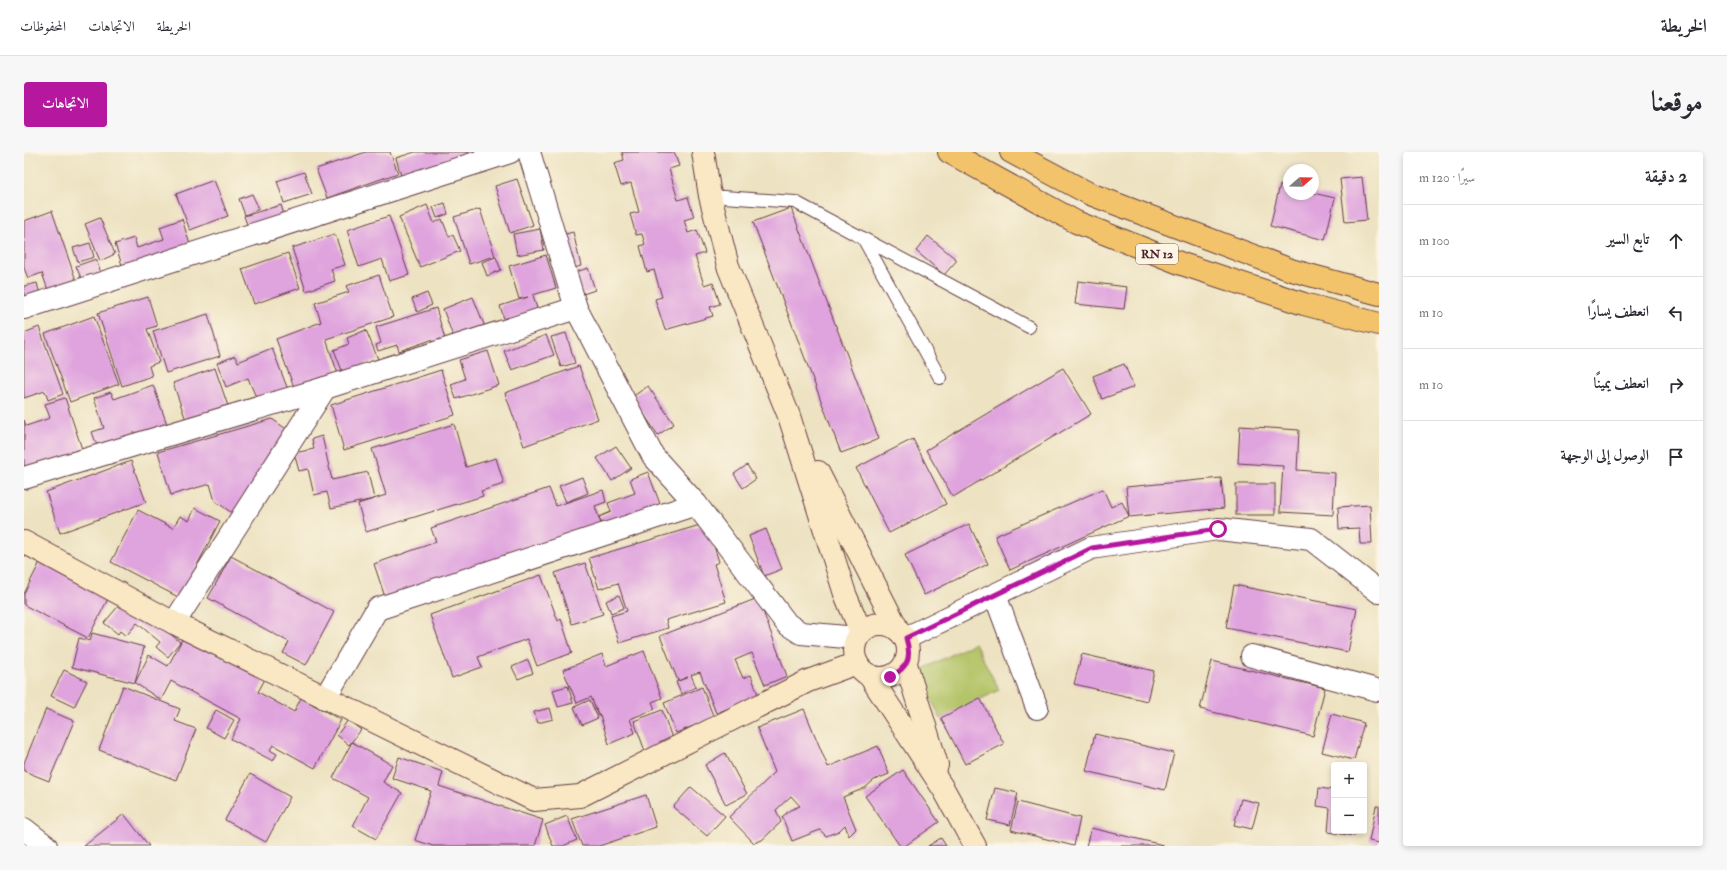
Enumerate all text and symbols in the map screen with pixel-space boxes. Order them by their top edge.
text: الخريطة [1661,14,1707,38]
text: المحفوظات [20,18,66,35]
text: الاتجاهات [88,18,135,35]
text: الخريطة [157,18,191,35]
button: الاتجاهات [24,82,107,127]
text: موقعنا [1651,85,1703,120]
north arrow [1283,164,1319,200]
text: 2 دقيقة [1645,166,1687,187]
text: سيرًا · 120 m [1419,170,1475,186]
text: تابع السير [1607,230,1649,249]
icon: ahead [1665,230,1687,252]
text: 100 m [1419,233,1450,249]
road number: RN 12 [1136,244,1178,264]
text: انعطف يسارًا [1588,302,1649,321]
icon: left [1665,302,1687,324]
text: 10 m [1419,305,1443,321]
text: انعطف يمينًا [1594,374,1649,393]
icon: right [1665,374,1687,396]
text: 10 m [1419,377,1443,393]
text: الوصول إلى الوجهة [1561,446,1649,465]
icon: arrive [1665,446,1687,468]
route start [1209,520,1227,538]
route end [881,668,899,686]
map controls [1331,762,1367,834]
button: + [1331,762,1367,798]
button: − [1331,798,1367,834]

